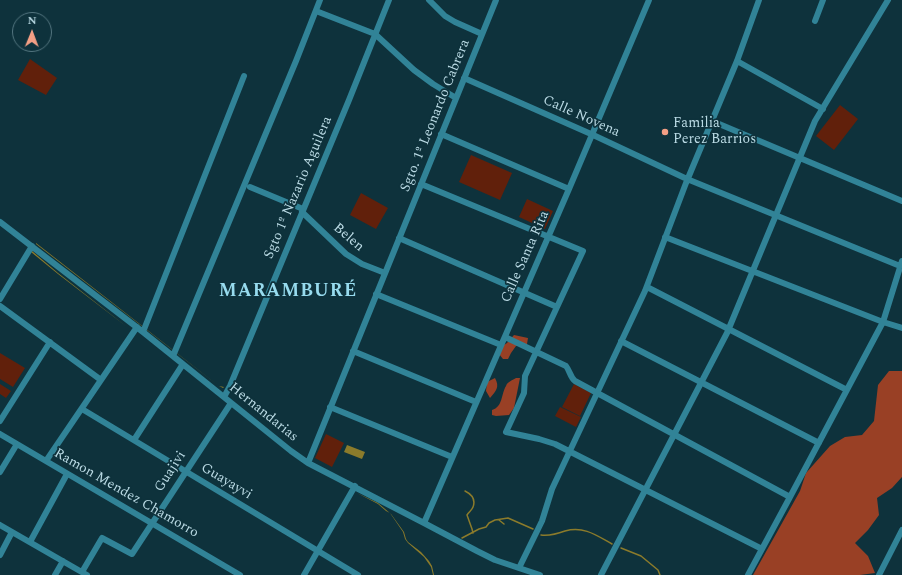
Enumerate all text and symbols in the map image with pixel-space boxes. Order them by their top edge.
north arrow [12,12,52,52]
text: N [28,12,37,29]
street label: Sgto. 1º Leonardo Cabrera [398,37,474,195]
street label: Calle Novena [540,93,622,141]
street label: Sgto 1º Nazario Aguilera [261,114,337,262]
place label: Familia Perez Barrios [673,116,756,148]
marker: Familia Perez Barrios [660,127,670,137]
street label: Calle Santa Rita [498,208,554,306]
street label: Belen [329,220,367,256]
district label: MARAMBURÉ [219,281,357,303]
street label: Hernandarias [225,380,301,446]
street label: Ramon Mendez Chamorro [51,446,201,542]
street label: Guajivi [152,448,190,496]
street label: Guayayvi [197,460,255,504]

